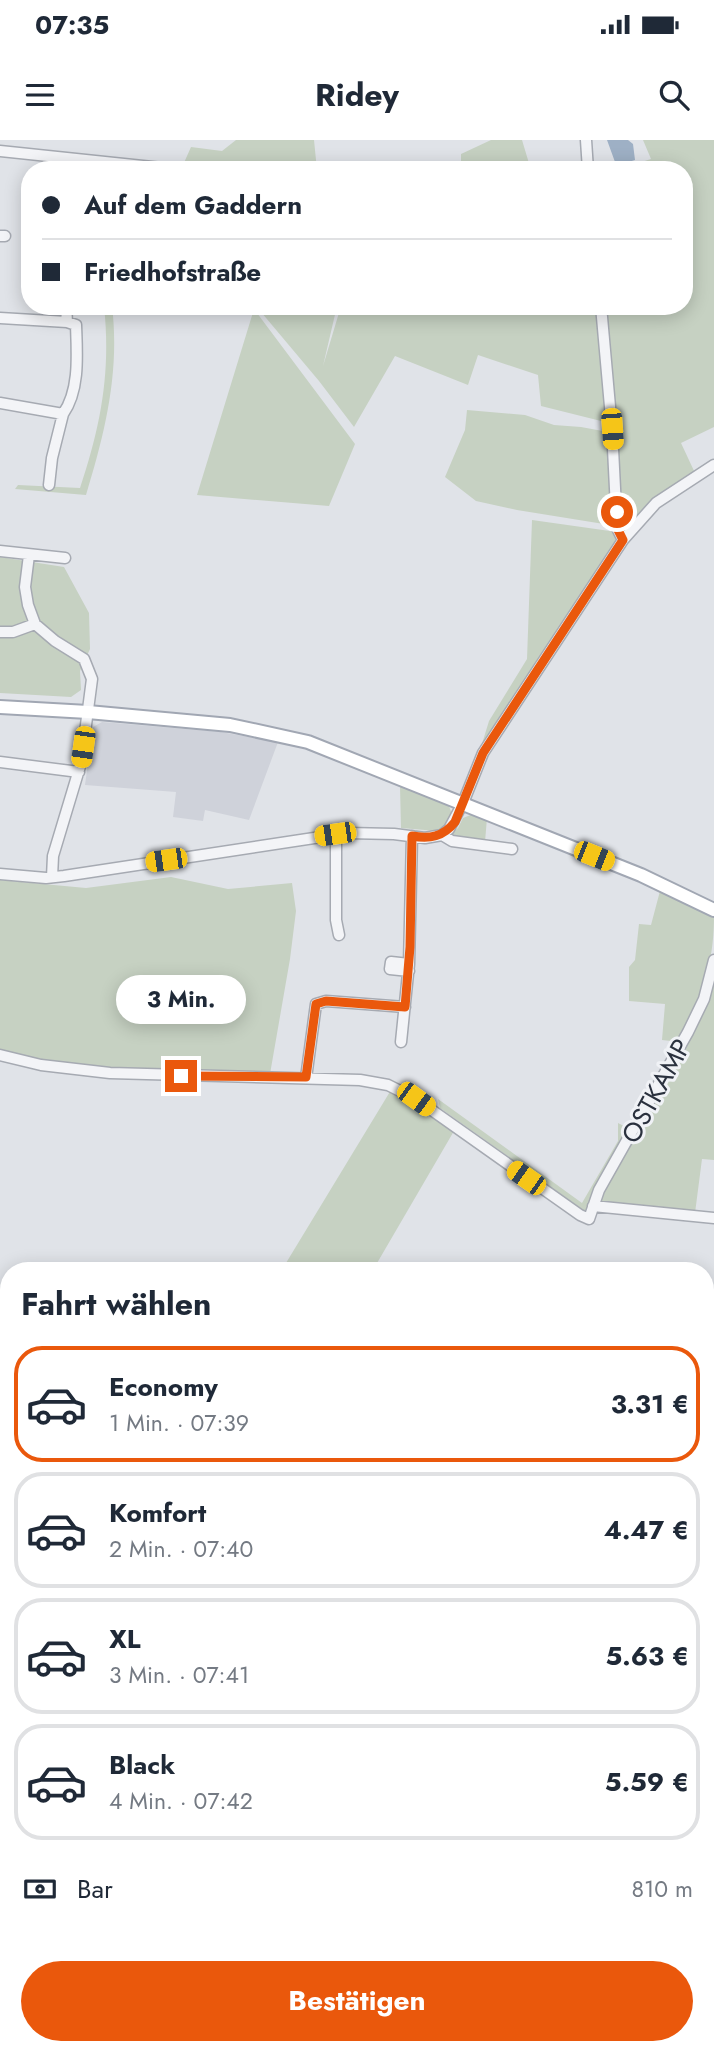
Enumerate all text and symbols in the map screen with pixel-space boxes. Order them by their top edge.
text: 07:35 [35,6,109,44]
text: Ridey [315,72,399,118]
icon: menu [21,76,59,114]
icon: search [655,76,693,114]
text: Auf dem Gaddern [84,186,302,224]
text: Friedhofstraße [84,253,261,291]
car [601,407,624,451]
route start [601,496,633,528]
car [70,725,97,769]
car [313,821,358,847]
car [571,838,618,874]
car [144,847,189,873]
callout: 3 Min. [116,974,246,1024]
text: 3 Min. [147,982,215,1016]
street label: OSTKAMP [612,1032,700,1150]
route end [165,1060,197,1092]
car [393,1078,440,1120]
car [503,1157,550,1199]
text: Fahrt wählen [21,1281,211,1327]
text: Economy [109,1368,218,1406]
icon: car [25,1373,88,1436]
text: 3.31 € [611,1385,689,1423]
text: 1 Min. · 07:39 [109,1406,249,1440]
text: Komfort [109,1494,206,1532]
icon: car [25,1499,88,1562]
text: 4.47 € [604,1511,689,1549]
text: 2 Min. · 07:40 [109,1532,253,1566]
text: XL [109,1620,141,1658]
icon: car [25,1625,88,1688]
text: 5.63 € [605,1637,689,1675]
text: 3 Min. · 07:41 [109,1658,249,1692]
text: Black [109,1746,175,1784]
icon: car [25,1751,88,1814]
text: 5.59 € [605,1763,689,1801]
text: 4 Min. · 07:42 [109,1784,253,1818]
icon: cash [21,1870,59,1908]
text: Bar [77,1870,113,1908]
text: 810 m [631,1872,693,1906]
button: Bestätigen [21,1961,693,2041]

